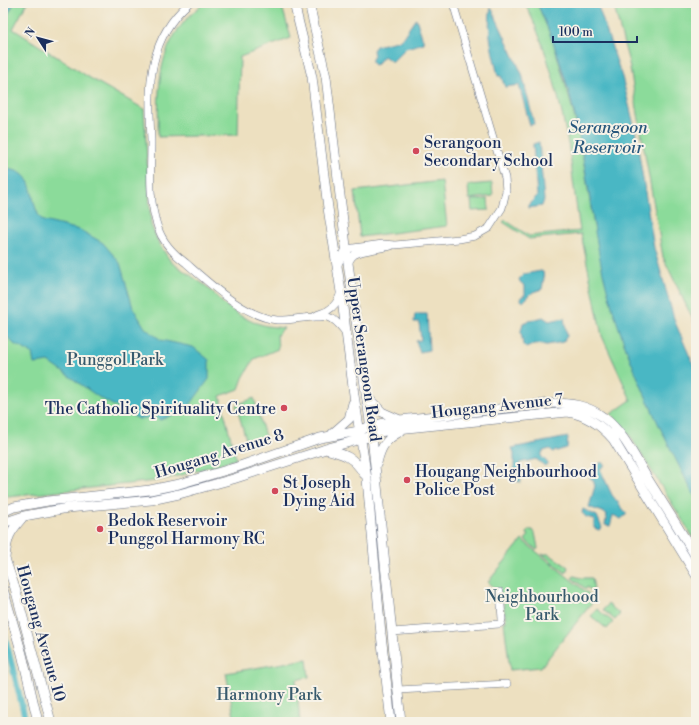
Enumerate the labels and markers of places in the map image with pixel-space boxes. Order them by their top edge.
place label: Serangoon Secondary School [424,133,553,171]
marker: Serangoon Secondary School [411,146,421,156]
place label: The Catholic Spirituality Centre [45,399,276,419]
marker: The Catholic Spirituality Centre [279,403,289,413]
place label: Hougang Neighbourhood Police Post [415,462,597,500]
place label: St Joseph Dying Aid [283,473,355,511]
marker: Hougang Neighbourhood Police Post [402,475,412,485]
marker: St Joseph Dying Aid [270,486,280,496]
place label: Bedok Reservoir Punggol Harmony RC [107,511,265,549]
marker: Bedok Reservoir Punggol Harmony RC [95,524,105,534]

